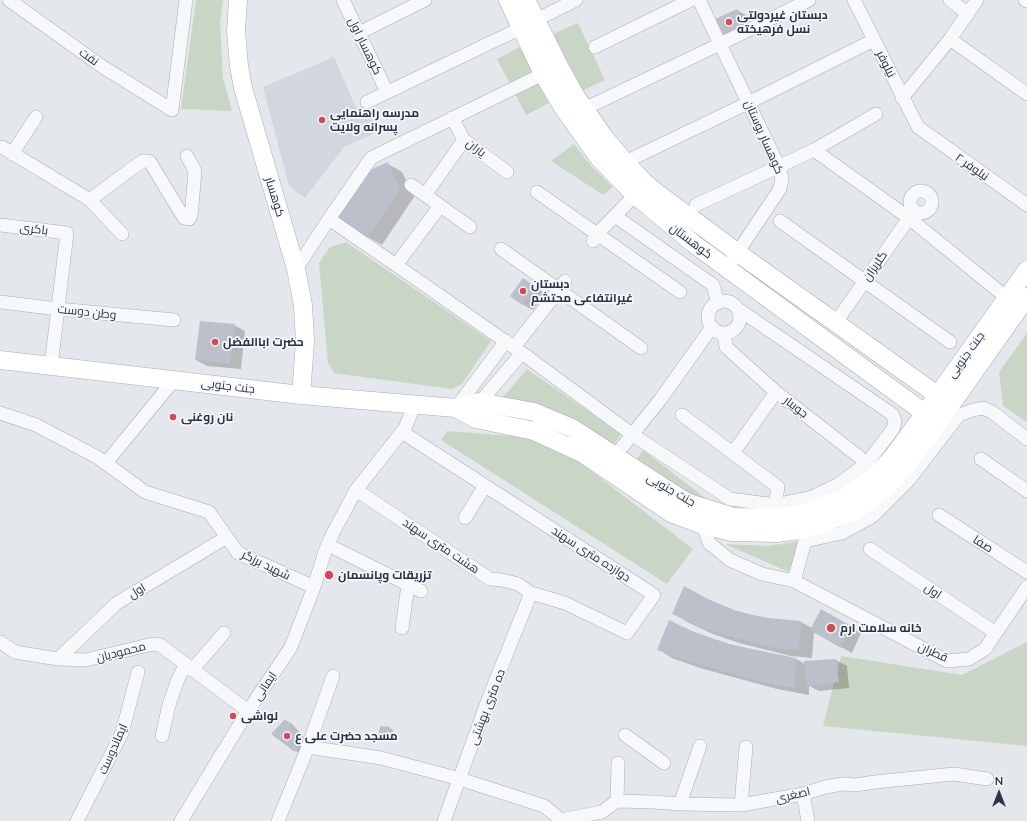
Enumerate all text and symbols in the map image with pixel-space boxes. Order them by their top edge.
place label: دبستان غیردولتی نسل فرهیخته [737,8,828,36]
street label: کوهسار اول [345,15,385,77]
marker: دبستان غیردولتی نسل فرهیخته [724,17,734,27]
street label: نفت [76,45,102,69]
street label: نیلوفر [873,48,899,80]
street label: کوهسار بوستان [741,98,787,176]
place label: مدرسه راهنمایی پسرانه ولایت [330,106,419,134]
marker: مدرسه راهنمایی پسرانه ولایت [317,115,327,125]
street label: یاران [463,136,489,160]
street label: نیلوفر ۲ [952,150,992,184]
street label: کوهسار [262,175,288,219]
street label: باکری [19,220,49,238]
street label: کوهستان [667,220,715,262]
street label: گلریزان [860,248,890,284]
place label: دبستان غیرانتفاعی محتشم [531,277,633,305]
marker: دبستان غیرانتفاعی محتشم [518,286,528,296]
street label: وطن دوست [57,302,117,322]
street label: جنت جنوبی [944,329,988,381]
place label: حضرت اباالفضل [223,335,304,349]
marker: حضرت اباالفضل [210,337,220,347]
street label: جنت جنوبی [200,376,256,396]
street label: جویبار [781,393,811,421]
place label: نان روغنی [181,410,233,424]
marker: نان روغنی [168,412,178,422]
street label: جنت جنوبی [644,470,698,510]
street label: هشت متری سهند [400,515,482,577]
street label: دوازده متری سهند [549,523,633,585]
street label: صفا [970,532,996,556]
street label: شهید برزگر [239,547,293,583]
place label: تزریقات وپانسمان [338,568,431,582]
marker: تزریقات وپانسمان [323,569,335,581]
street label: اول [126,580,148,602]
street label: اول [922,580,944,602]
place label: خانه سلامت ارم [840,621,922,635]
marker: خانه سلامت ارم [825,622,837,634]
street label: محمودیان [95,639,147,665]
street label: قطران [916,639,950,665]
street label: ده متری بهشتی [466,667,508,747]
street label: ایمانی [250,669,280,703]
place label: لواشی [241,709,278,723]
marker: لواشی [228,711,238,721]
street label: ایماندوست [95,721,131,777]
place label: مسجد حضرت علی ع [295,729,398,743]
marker: مسجد حضرت علی ع [282,731,292,741]
north arrow [979,773,1019,813]
text: N [995,774,1003,787]
street label: اصغری [774,784,812,806]

